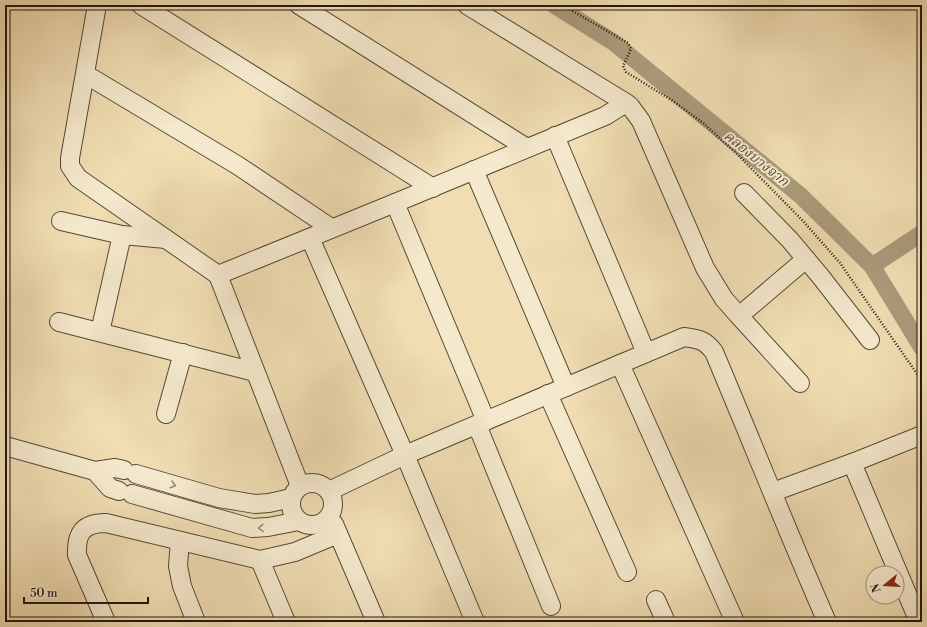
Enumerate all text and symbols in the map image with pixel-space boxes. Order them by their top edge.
water label: คลองบางจาก [720,127,793,191]
one-way arrow [169,480,176,489]
one-way arrow [258,523,264,532]
north arrow [865,565,905,605]
scale bar [24,579,148,605]
text: N [868,581,884,594]
text: 50 m [30,586,58,601]

